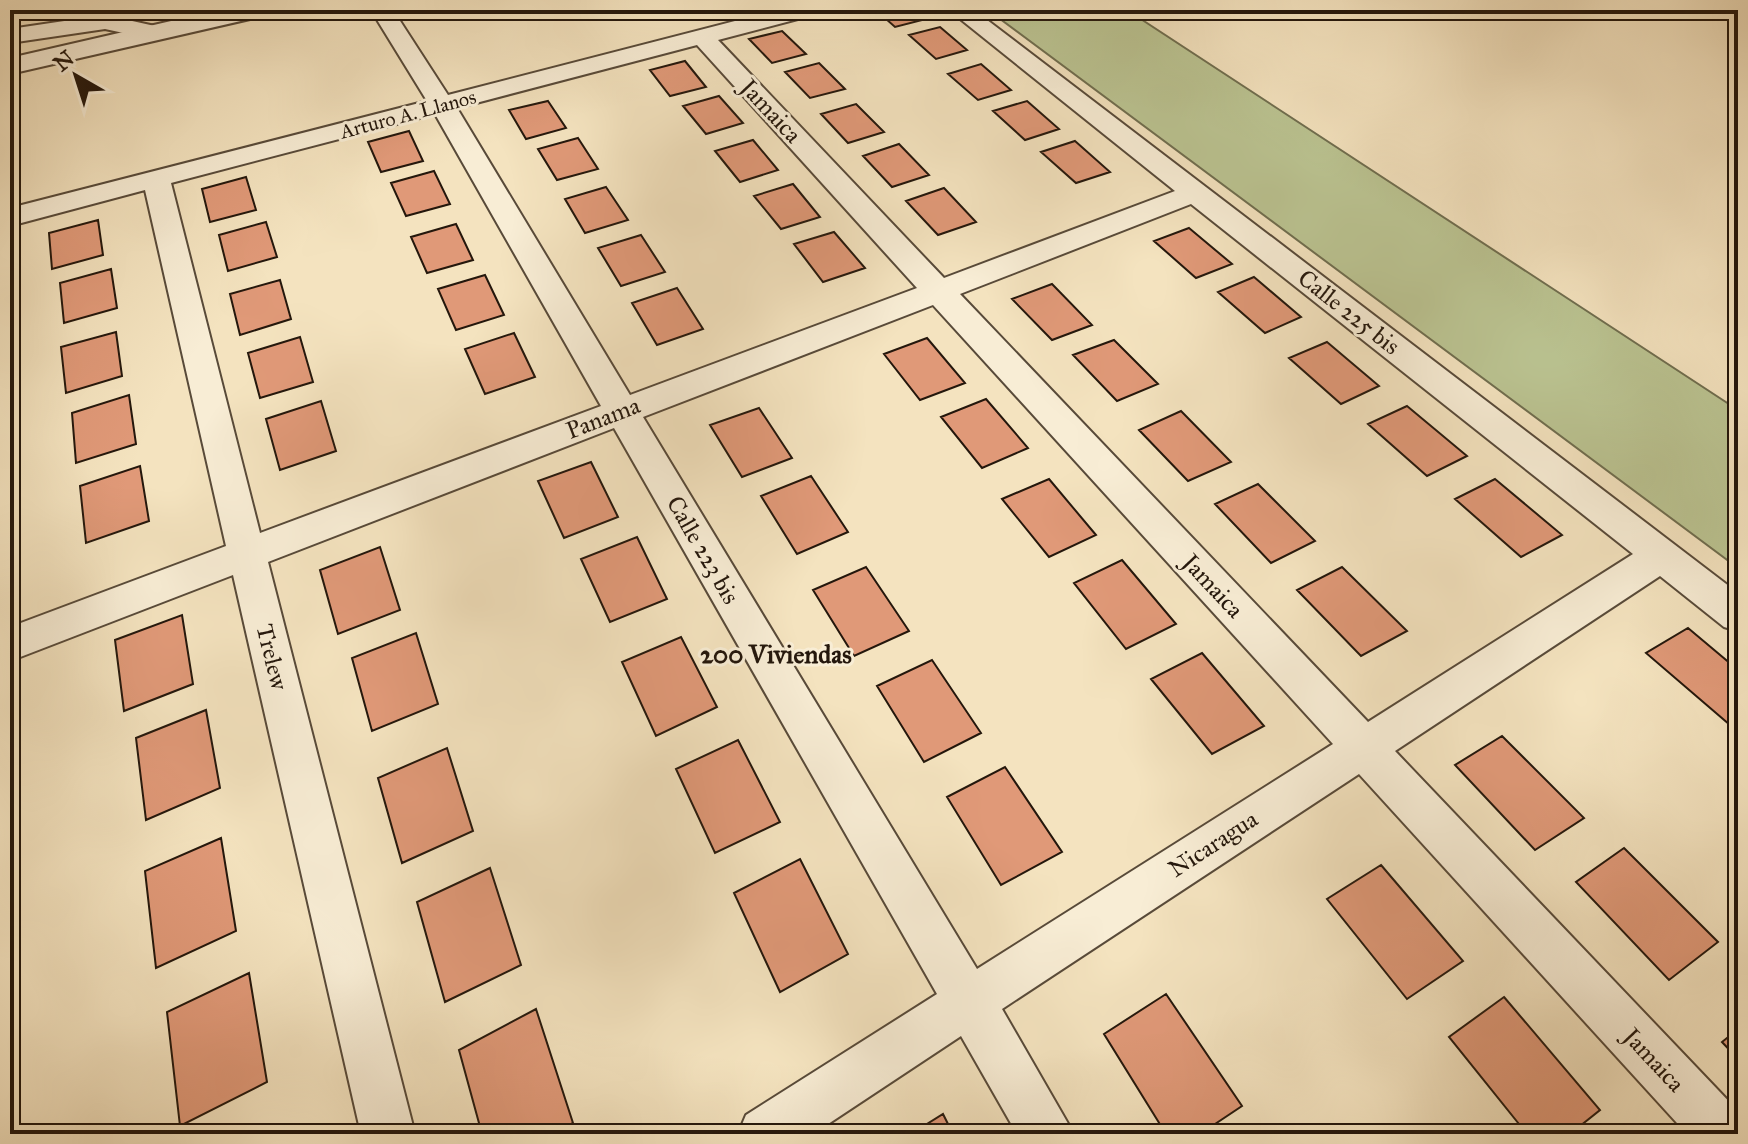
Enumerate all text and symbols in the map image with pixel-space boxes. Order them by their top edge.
north arrow [36,36,116,116]
text: N [48,44,80,77]
street label: Jamaica [732,71,809,150]
street label: Arturo A. Llanos [336,84,479,144]
street label: Calle 225 bis [1292,263,1406,361]
street label: Panama [562,390,645,446]
street label: Calle 223 bis [660,491,746,609]
street label: Jamaica [1174,546,1251,625]
street label: Trelew [249,621,295,694]
district label: 200 Viviendas [700,638,852,670]
street label: Nicaragua [1163,804,1264,884]
street label: Jamaica [1615,1020,1692,1099]

